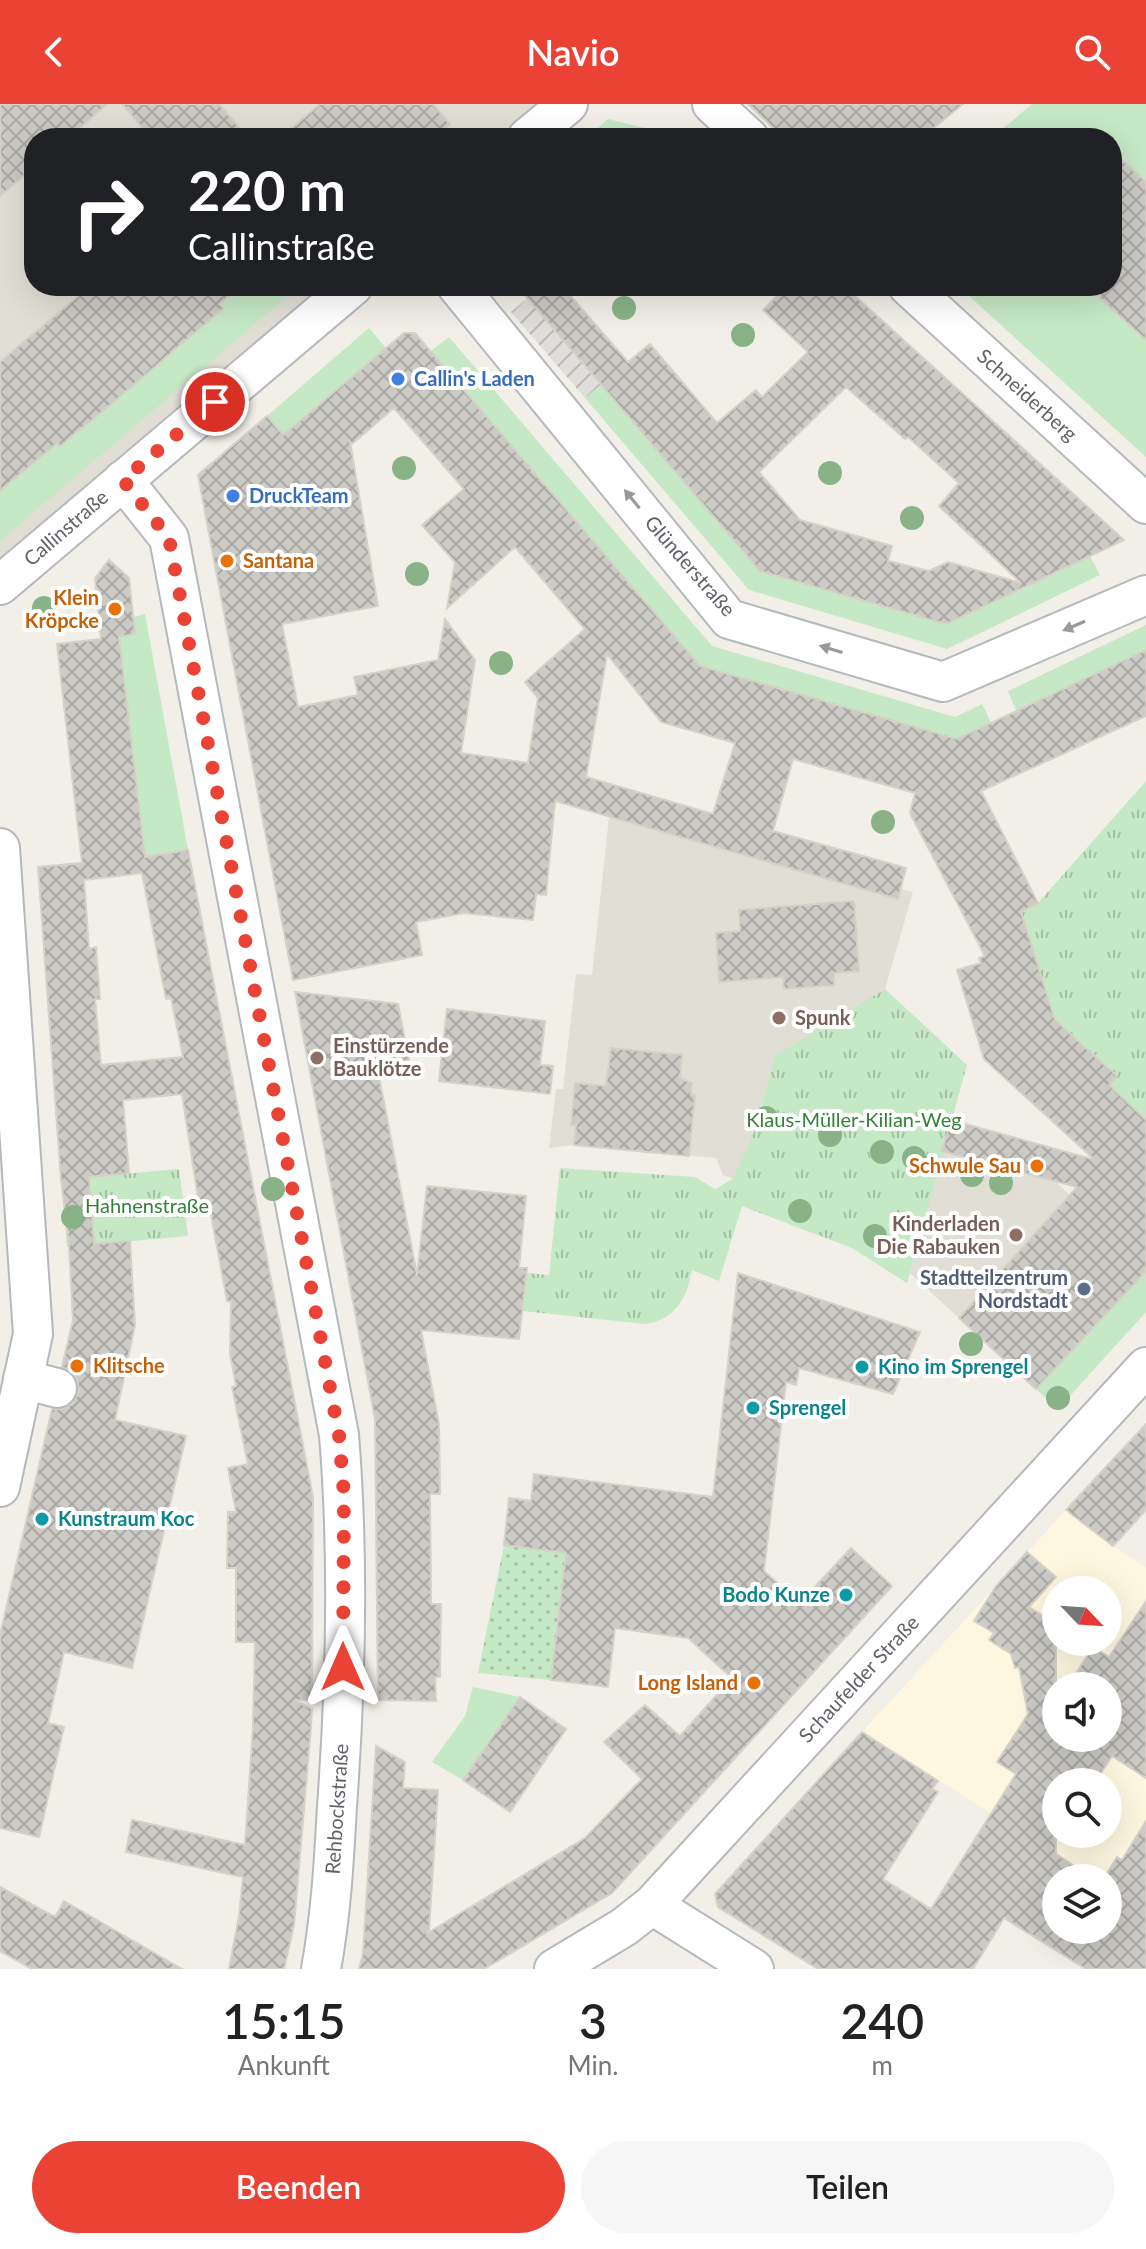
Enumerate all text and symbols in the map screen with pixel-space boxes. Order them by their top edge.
icon: back [32,30,76,74]
text: Navio [526,30,620,74]
icon: search [1070,30,1114,74]
text: 220 m [188,156,346,223]
icon: right [56,160,160,264]
text: Callinstraße [188,224,375,268]
street label: Schneiderberg [973,343,1083,445]
place label: Callin's Laden [414,366,535,390]
pin [181,368,249,436]
marker: Callin's Laden [389,370,407,388]
icon: arrive [193,380,237,424]
place label: DruckTeam [249,483,349,507]
street label: Callinstraße [18,484,112,570]
marker: DruckTeam [224,487,242,505]
one-way arrow [624,490,641,510]
street label: Glünderstraße [640,510,741,621]
place label: Santana [243,548,314,572]
marker: Santana [218,552,236,570]
place label: Klein Kröpcke [25,585,99,632]
marker: Klein Kröpcke [106,600,124,618]
one-way arrow [1063,619,1086,632]
one-way arrow [819,642,843,655]
place label: Spunk [795,1005,851,1029]
marker: Spunk [770,1009,788,1027]
place label: Einstürzende Bauklötze [333,1033,449,1080]
marker: Einstürzende Bauklötze [308,1049,326,1067]
park label: Klaus-Müller-Kilian-Weg [746,1107,962,1131]
place label: Schwule Sau [909,1153,1021,1177]
marker: Schwule Sau [1028,1157,1046,1175]
park label: Hahnenstraße [85,1193,209,1217]
place label: Kinderladen Die Rabauken [877,1211,1000,1258]
marker: Kinderladen Die Rabauken [1007,1226,1025,1244]
place label: Stadtteilzentrum Nordstadt [920,1265,1069,1312]
marker: Stadtteilzentrum Nordstadt [1075,1280,1093,1298]
place label: Klitsche [93,1353,165,1377]
place label: Kino im Sprengel [878,1354,1028,1378]
marker: Klitsche [68,1357,86,1375]
marker: Kino im Sprengel [853,1358,871,1376]
place label: Sprengel [769,1395,846,1419]
marker: Sprengel [744,1399,762,1417]
place label: Kunstraum Koc [58,1506,195,1530]
marker: Kunstraum Koc [33,1510,51,1528]
north arrow [1042,1576,1122,1656]
map controls [1042,1576,1122,1944]
place label: Bodo Kunze [722,1582,830,1606]
marker: Bodo Kunze [837,1586,855,1604]
street label: Schaufelder Straße [793,1610,923,1747]
position arrow [301,1625,385,1709]
place label: Long Island [638,1670,738,1694]
button: sound [1042,1672,1122,1752]
marker: Long Island [745,1674,763,1692]
street label: Rehbockstraße [319,1743,353,1875]
button: search [1042,1768,1122,1848]
button: layers [1042,1864,1122,1944]
text: 15:15 [222,1992,346,2049]
text: 3 [579,1992,607,2049]
text: 240 [840,1992,924,2049]
text: Ankunft [238,2049,330,2081]
text: Min. [568,2049,618,2081]
text: m [872,2049,893,2081]
button: Beenden [32,2141,565,2233]
button: Teilen [581,2141,1114,2233]

